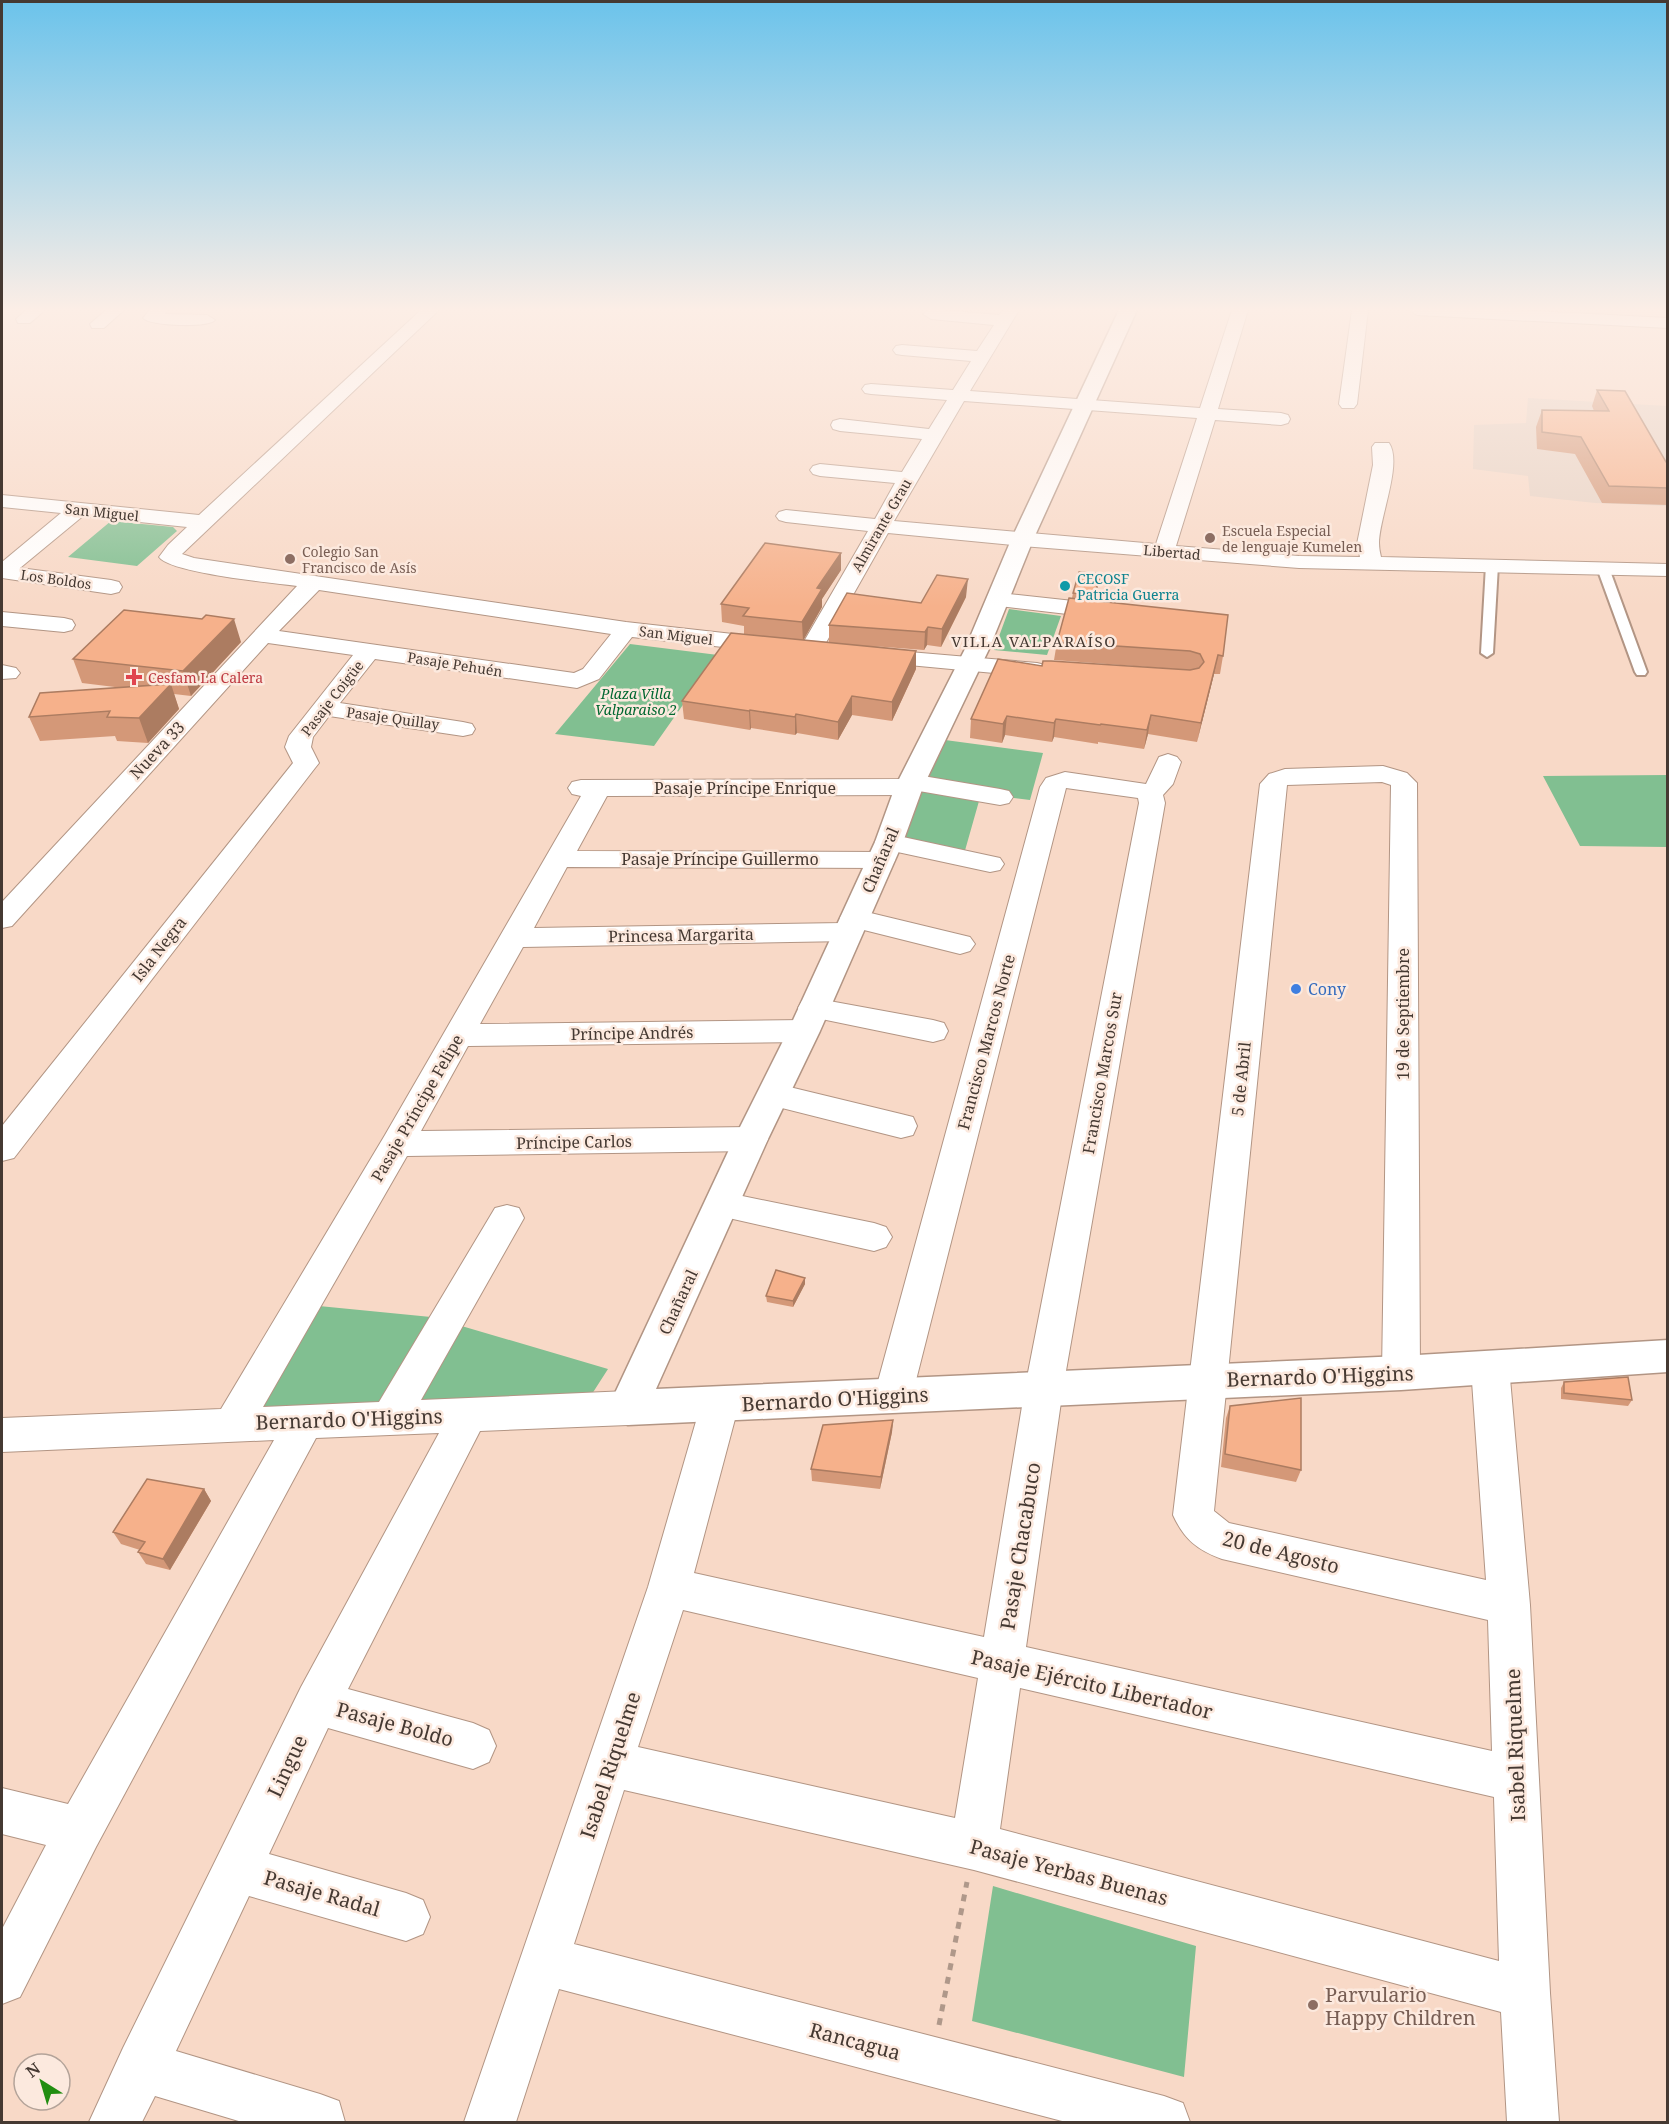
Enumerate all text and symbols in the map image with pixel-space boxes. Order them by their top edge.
street label: Almirante Grau [847,475,915,575]
street label: San Miguel [64,499,140,525]
place label: Escuela Especial de lenguaje Kumelen [1222,521,1362,556]
marker: Escuela Especial de lenguaje Kumelen [1203,531,1217,545]
street label: Libertad [1143,540,1202,564]
place label: Colegio San Francisco de Asís [302,542,416,577]
marker: Colegio San Francisco de Asís [283,552,297,566]
street label: Los Boldos [19,565,93,593]
place label: CECOSF Patricia Guerra [1077,569,1180,604]
marker: CECOSF Patricia Guerra [1058,579,1072,593]
street label: San Miguel [638,621,715,649]
district label: VILLA VALPARAÍSO [951,631,1117,651]
street label: Pasaje Pehuén [406,647,504,681]
street label: Pasaje Coigüe [297,656,367,740]
marker: Cesfam La Calera [125,668,143,686]
place label: Cesfam La Calera [148,668,263,687]
park label: Plaza Villa Valparaiso 2 [595,684,677,719]
street label: Pasaje Quillay [345,702,441,734]
street label: Nueva 33 [125,716,189,784]
street label: Pasaje Príncipe Enrique [654,777,836,799]
street label: Chañaral [856,824,904,896]
street label: Pasaje Príncipe Guillermo [621,848,819,870]
street label: Isla Negra [127,912,191,986]
street label: Princesa Margarita [608,923,754,947]
street label: 19 de Septiembre [1392,948,1414,1080]
street label: Francisco Marcos Norte [952,952,1020,1132]
place label: Cony [1308,978,1347,1000]
marker: Cony [1289,982,1303,996]
street label: Francisco Marcos Sur [1077,990,1127,1156]
street label: Príncipe Andrés [570,1021,694,1045]
street label: Pasaje Príncipe Felipe [366,1030,468,1186]
street label: 5 de Abril [1226,1041,1256,1117]
street label: Príncipe Carlos [516,1130,632,1154]
street label: Chañaral [653,1266,703,1338]
street label: Bernardo O'Higgins [1226,1359,1414,1393]
street label: Bernardo O'Higgins [741,1381,929,1417]
street label: Bernardo O'Higgins [255,1402,443,1436]
street label: Pasaje Chacabuco [993,1460,1047,1632]
street label: 20 de Agosto [1220,1524,1342,1580]
street label: Pasaje Ejército Libertador [969,1643,1216,1725]
street label: Isabel Riquelme [1499,1668,1531,1822]
street label: Isabel Riquelme [574,1688,646,1842]
street label: Pasaje Boldo [333,1695,457,1753]
street label: Lingue [261,1730,313,1802]
street label: Pasaje Yerbas Buenas [967,1833,1171,1911]
street label: Pasaje Radal [261,1864,383,1922]
place label: Parvulario Happy Children [1325,1981,1476,2031]
marker: Parvulario Happy Children [1306,1998,1320,2012]
street label: Rancagua [807,2016,903,2066]
north arrow [12,2052,72,2112]
text: N [21,2057,45,2083]

